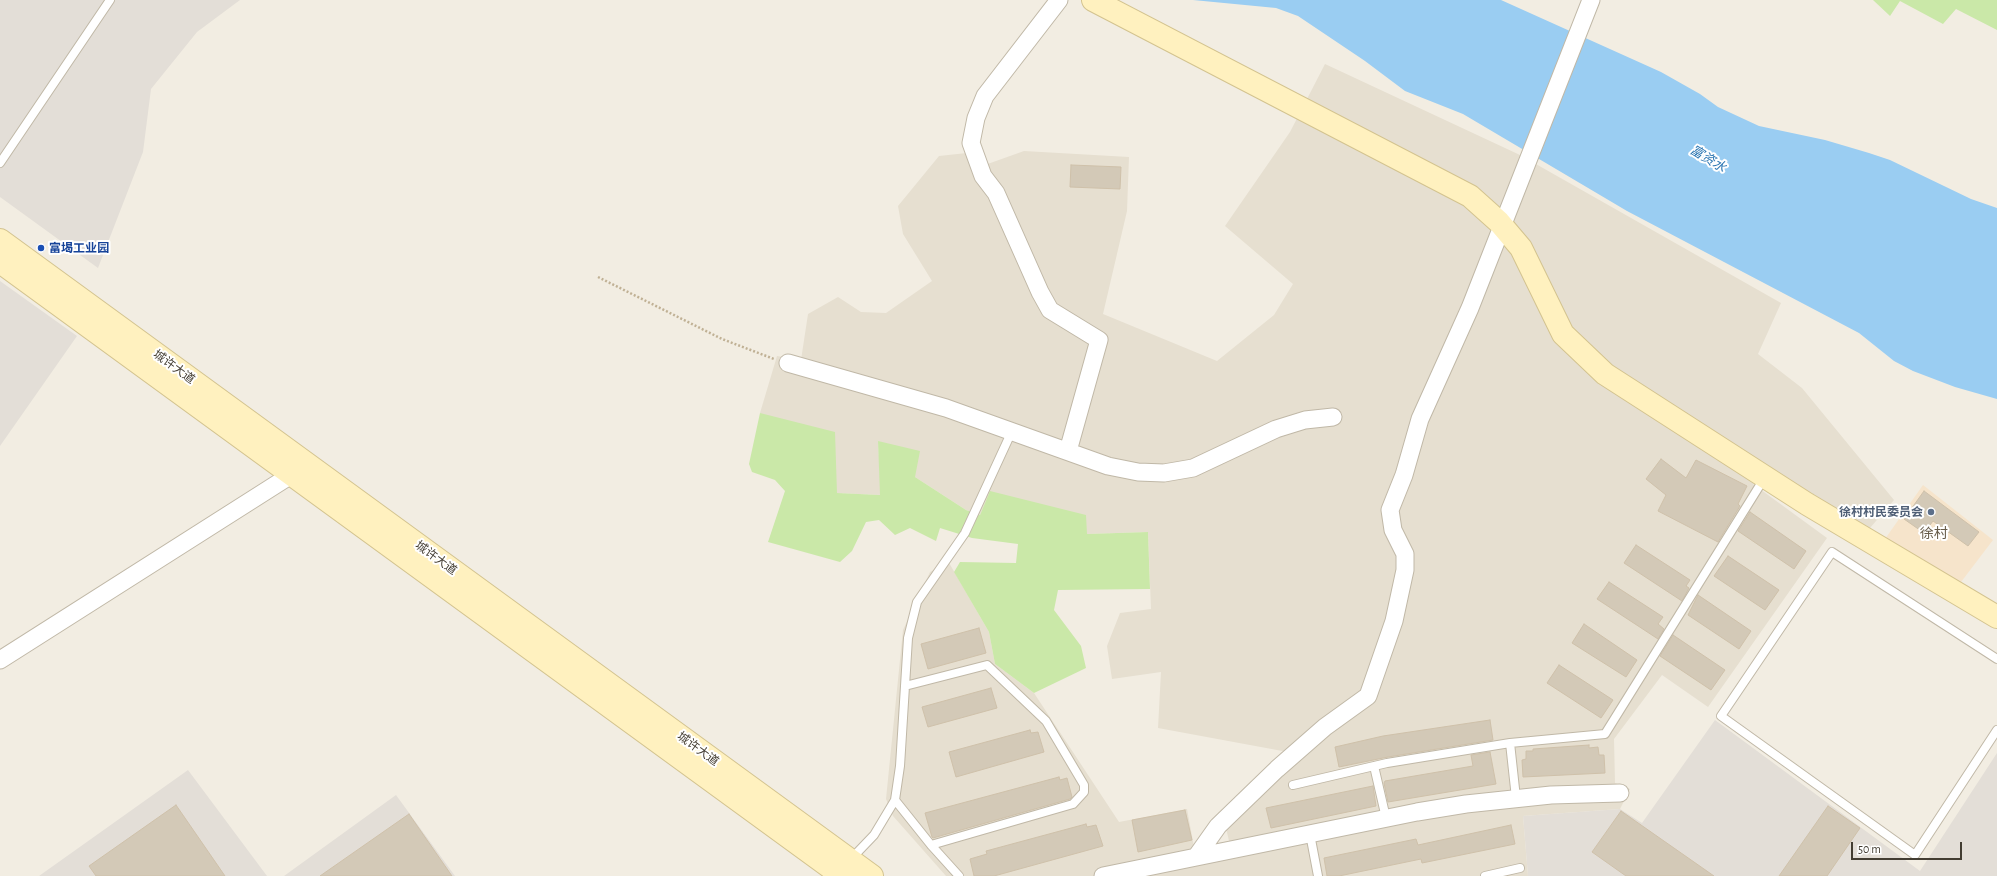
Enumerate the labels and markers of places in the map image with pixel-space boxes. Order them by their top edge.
place label: 富堨工业园 [49,241,109,255]
marker: 富堨工业园 [36,243,46,253]
place label: 徐村村民委员会 [1839,505,1923,519]
marker: 徐村村民委员会 [1926,507,1936,517]

